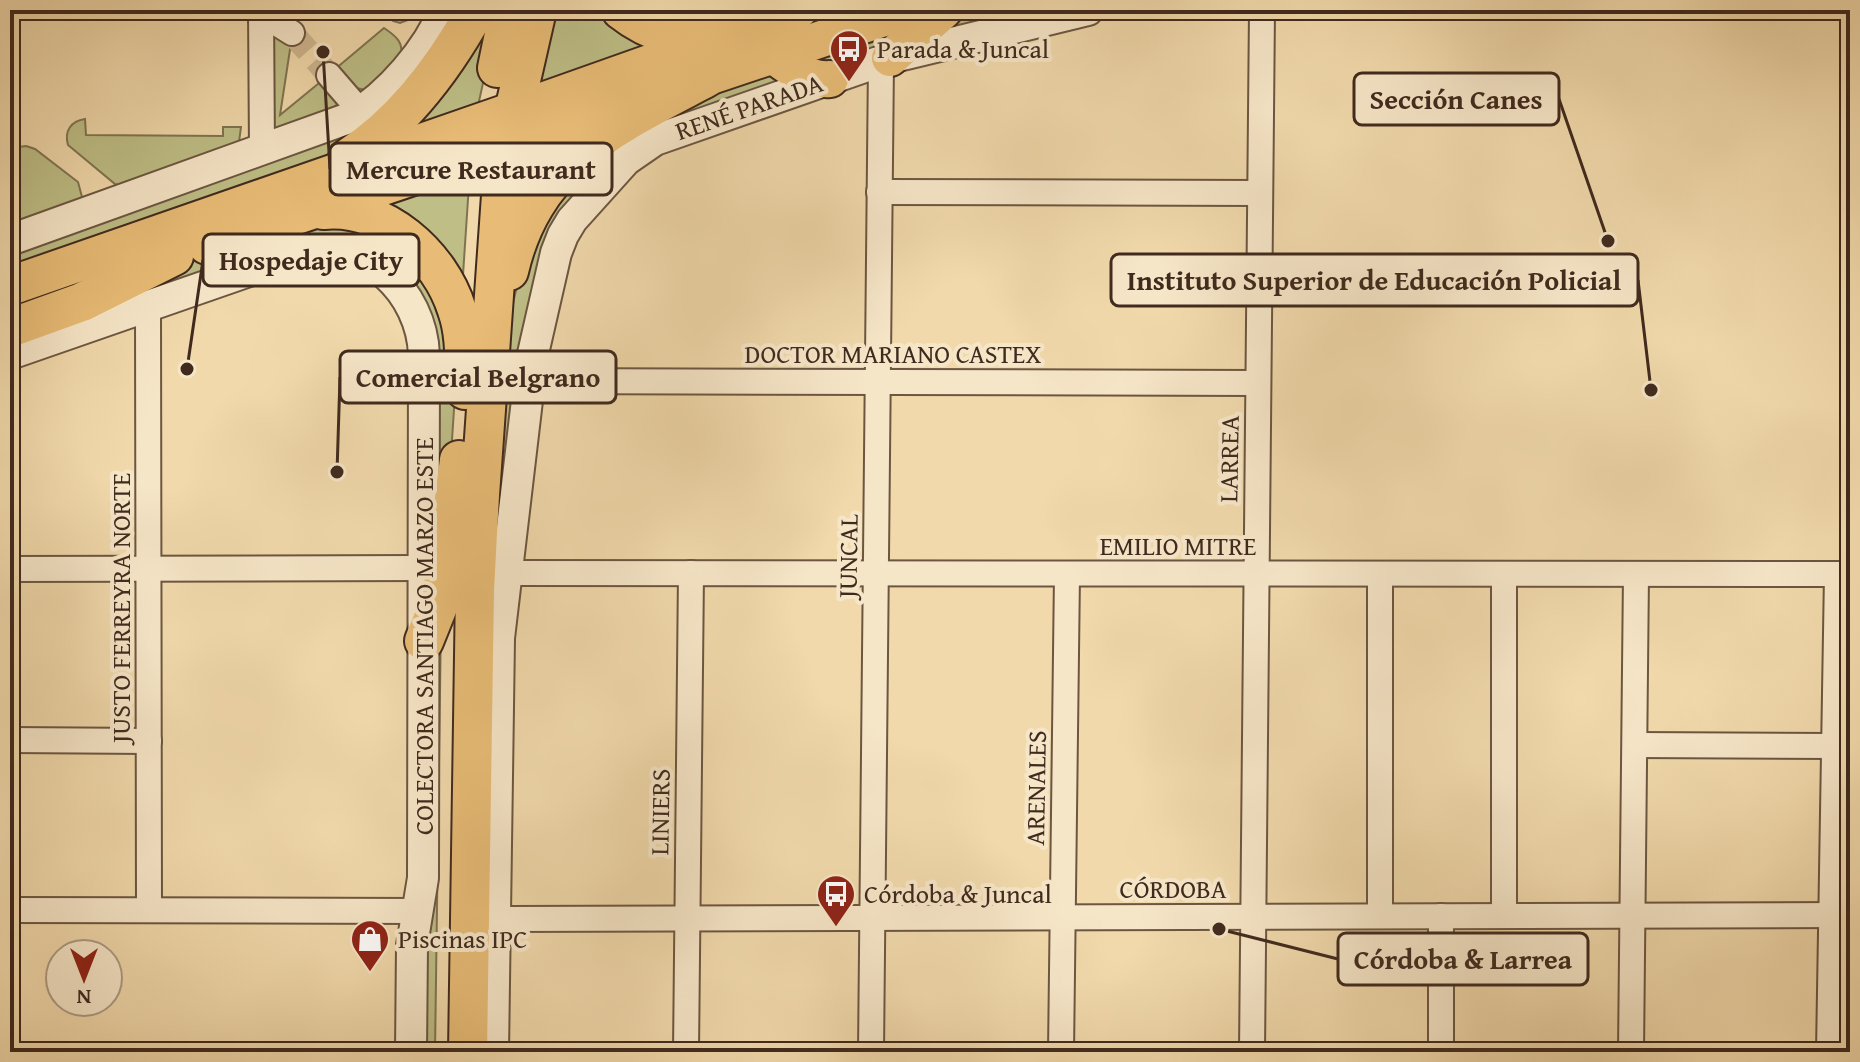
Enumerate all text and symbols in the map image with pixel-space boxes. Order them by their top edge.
bus stop icon: Parada & Juncal [828,28,870,83]
place label: Parada & Juncal [877,29,1049,68]
street label: RENÉ PARADA [670,63,828,150]
callout: Sección Canes [1354,73,1559,125]
text: Sección Canes [1369,78,1543,119]
callout: Mercure Restaurant [330,143,612,195]
text: Mercure Restaurant [346,148,596,189]
callout: Hospedaje City [203,234,419,286]
text: Hospedaje City [219,239,404,280]
callout: Instituto Superior de Educación Policial [1111,254,1638,306]
text: Instituto Superior de Educación Policial [1127,259,1621,300]
street label: DOCTOR MARIANO CASTEX [745,334,1041,373]
callout: Comercial Belgrano [340,351,616,403]
text: Comercial Belgrano [356,356,600,397]
street label: LARREA [1208,415,1249,503]
street label: COLECTORA SANTIAGO MARZO ESTE [404,437,443,835]
street label: JUSTO FERREYRA NORTE [101,473,140,746]
street label: JUNCAL [827,513,868,601]
street label: EMILIO MITRE [1100,526,1256,565]
street label: ARENALES [1015,730,1056,846]
street label: LINIERS [639,768,680,856]
street label: CÓRDOBA [1120,869,1227,908]
bus stop icon: Córdoba & Juncal [815,873,857,928]
place label: Córdoba & Juncal [864,874,1052,913]
shop icon: Piscinas IPC [349,918,391,973]
place label: Piscinas IPC [398,919,527,958]
callout: Córdoba & Larrea [1338,933,1588,985]
north arrow [44,938,124,1018]
text: Córdoba & Larrea [1354,938,1573,979]
text: N [76,982,91,1014]

